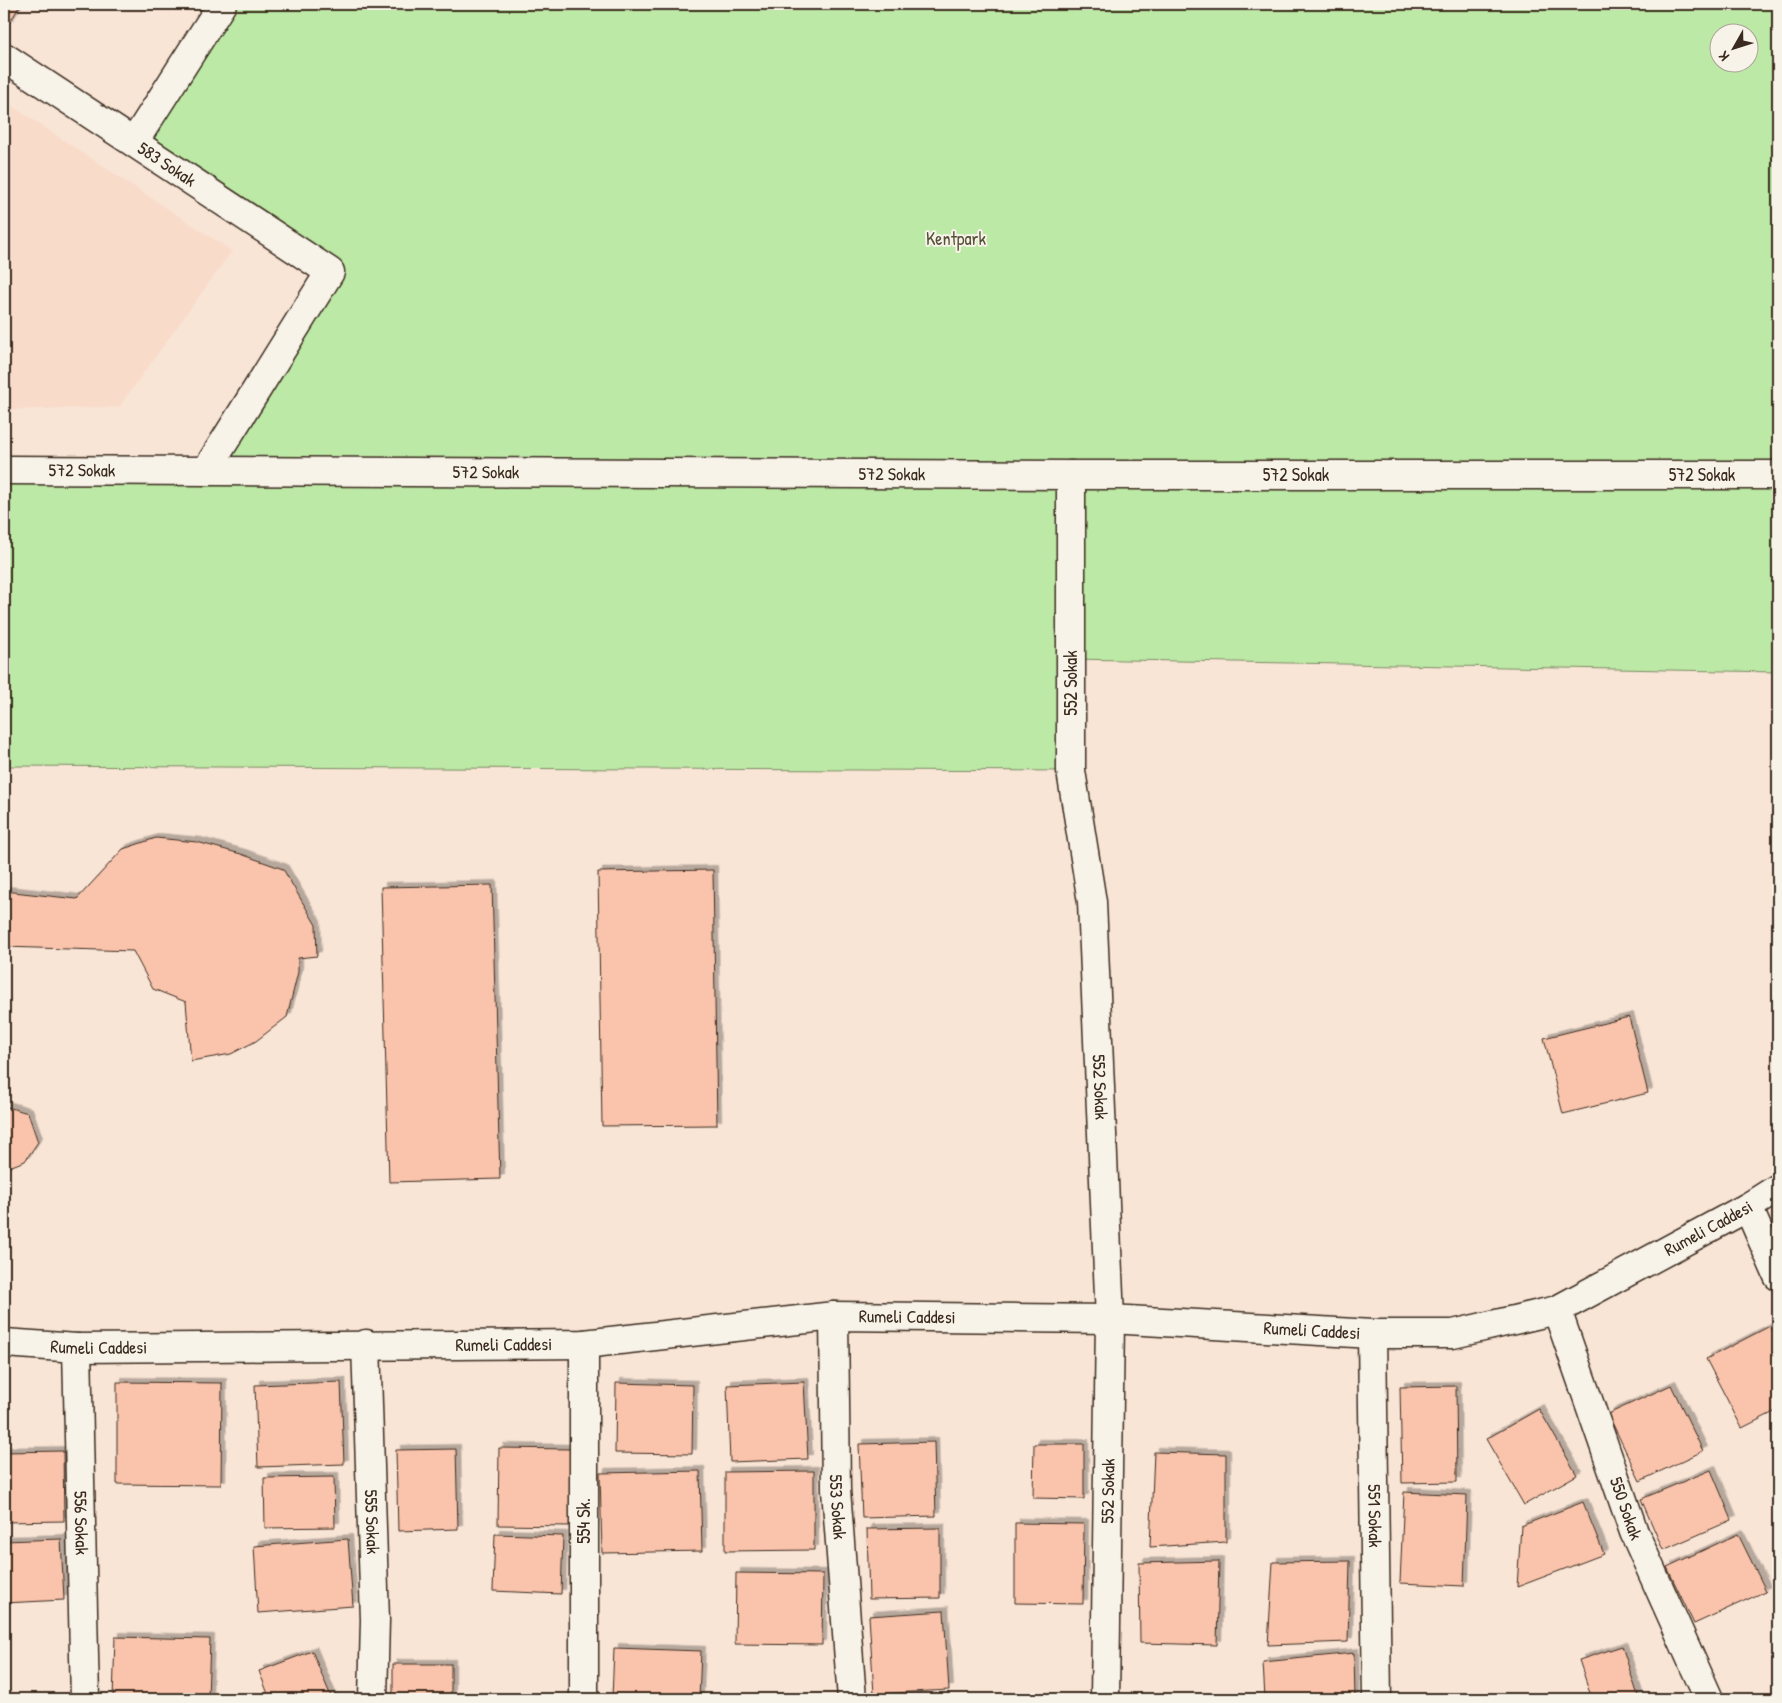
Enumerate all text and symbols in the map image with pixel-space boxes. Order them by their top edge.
north arrow [1710,22,1760,72]
text: K [1713,47,1733,65]
street label: 583 Sokak [133,136,202,193]
park label: Kentpark [926,226,987,251]
street label: 572 Sokak [49,457,116,483]
street label: 572 Sokak [453,459,520,484]
street label: 572 Sokak [859,461,926,486]
street label: 572 Sokak [1263,462,1330,487]
street label: 572 Sokak [1669,462,1736,487]
street label: 552 Sokak [1058,650,1083,716]
street label: 552 Sokak [1087,1054,1114,1121]
street label: Rumeli Caddesi [1660,1194,1757,1262]
street label: Rumeli Caddesi [859,1303,956,1329]
street label: Rumeli Caddesi [1263,1315,1361,1345]
street label: Rumeli Caddesi [455,1331,552,1357]
street label: Rumeli Caddesi [50,1333,147,1360]
street label: 552 Sokak [1094,1458,1121,1524]
street label: 550 Sokak [1604,1473,1649,1544]
street label: 553 Sokak [824,1474,853,1541]
street label: 551 Sokak [1362,1484,1388,1548]
street label: 555 Sokak [359,1489,386,1555]
street label: 556 Sokak [68,1491,95,1556]
street label: 554 Sk. [571,1498,596,1544]

